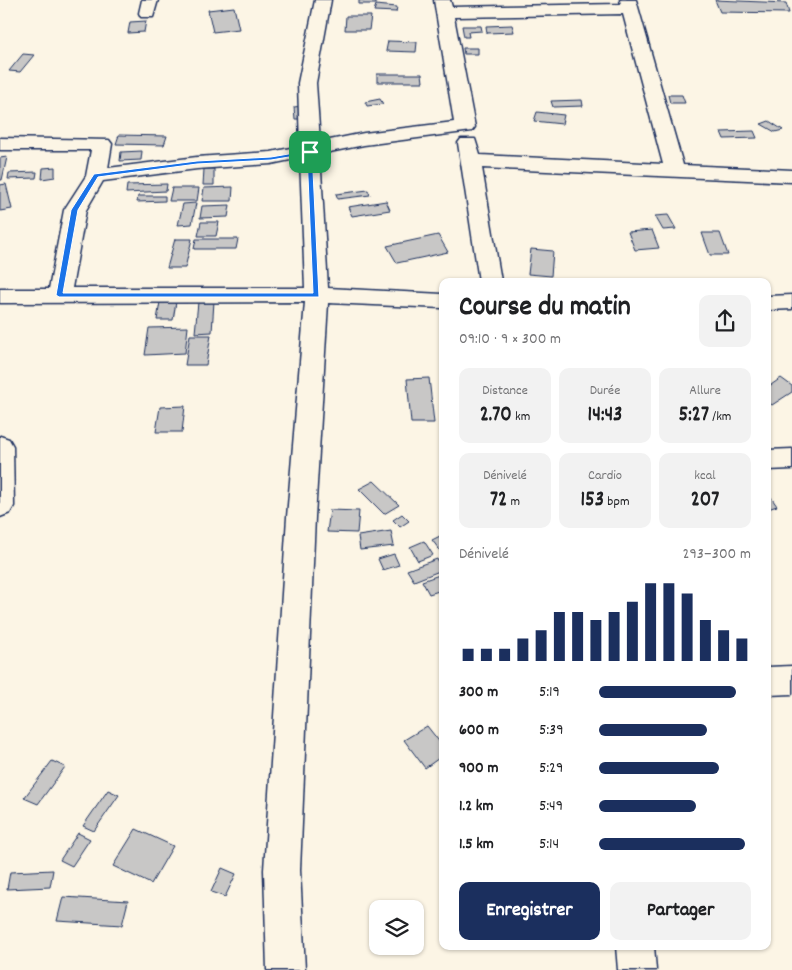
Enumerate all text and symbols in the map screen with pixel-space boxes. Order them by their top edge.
pin [289,131,331,173]
icon: arrive [296,138,324,166]
text: Course du matin [459,289,631,329]
button: share [699,295,751,347]
text: 09:10 · 9 × 300 m [459,328,561,351]
text: Distance [482,381,528,401]
text: Durée [590,381,620,401]
text: Allure [689,381,721,401]
text: 2.70 [480,401,512,431]
text: 14:43 [588,401,622,431]
text: 5:27 [679,401,709,431]
text: km [512,407,530,427]
text: /km [709,407,732,427]
text: Dénivelé [483,466,527,486]
text: Cardio [588,466,622,486]
text: kcal [694,466,716,486]
text: 72 [490,486,507,516]
text: 153 [581,486,604,516]
text: 207 [691,486,719,516]
text: m [507,492,520,512]
text: bpm [604,492,630,512]
text: Dénivelé [459,543,509,566]
text: 293–300 m [682,543,751,566]
text: 300 m [459,681,498,704]
text: 5:19 [539,681,560,704]
text: 600 m [459,719,499,742]
text: 5:39 [539,719,564,742]
text: 900 m [459,757,498,780]
text: 5:29 [539,757,563,780]
text: 1.2 km [459,795,493,818]
text: 5:49 [539,795,563,818]
text: 1.5 km [459,833,494,856]
text: 5:14 [539,833,559,856]
button: Enregistrer [459,882,600,940]
button: Partager [610,882,751,940]
map controls [369,900,424,955]
button: layers [369,900,424,955]

